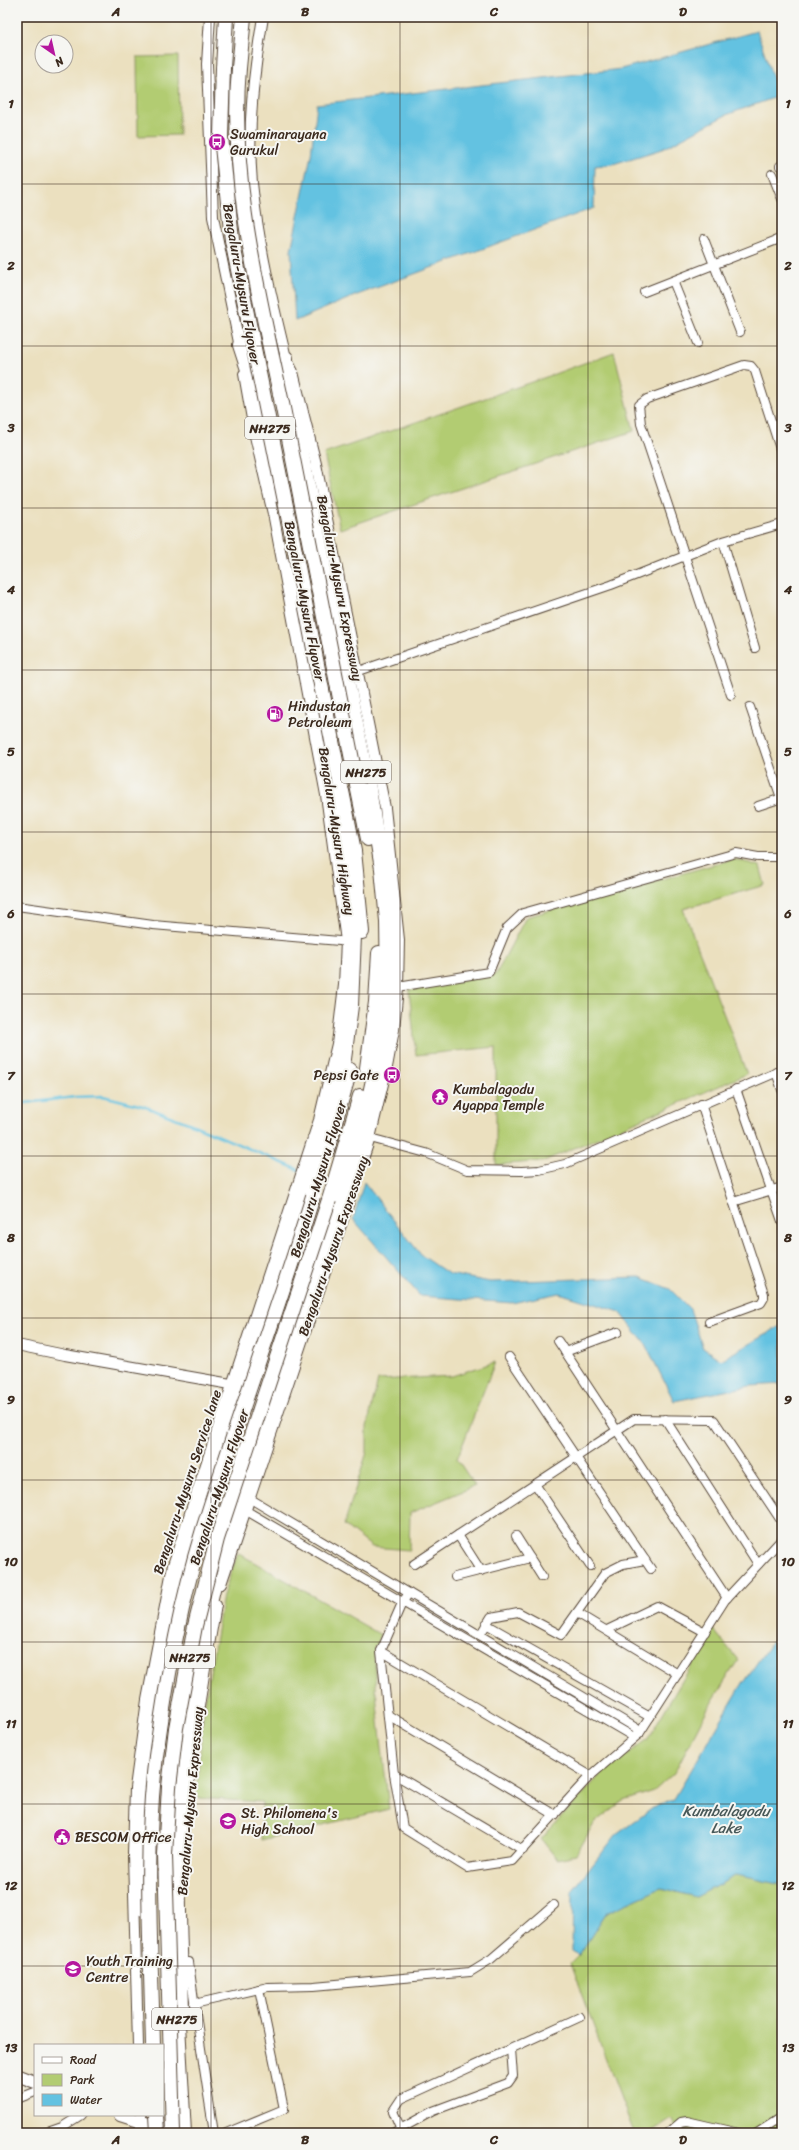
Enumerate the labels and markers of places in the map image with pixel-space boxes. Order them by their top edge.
place label: Swaminarayana Gurukul [230,122,326,163]
bus stop icon: Swaminarayana Gurukul [207,132,227,152]
place label: Hindustan Petroleum [288,694,352,735]
fuel station icon: Hindustan Petroleum [265,704,285,724]
place label: Pepsi Gate [313,1063,379,1088]
bus stop icon: Pepsi Gate [382,1065,402,1085]
place label: Kumbalagodu Ayappa Temple [452,1077,545,1118]
temple icon: Kumbalagodu Ayappa Temple [430,1087,450,1107]
place label: St. Philomena's High School [241,1801,338,1842]
school or university icon: St. Philomena's High School [218,1811,238,1831]
place label: BESCOM Office [75,1825,172,1850]
public building icon: BESCOM Office [52,1827,72,1847]
place label: Youth Training Centre [86,1949,173,1990]
school or university icon: Youth Training Centre [63,1959,83,1979]

